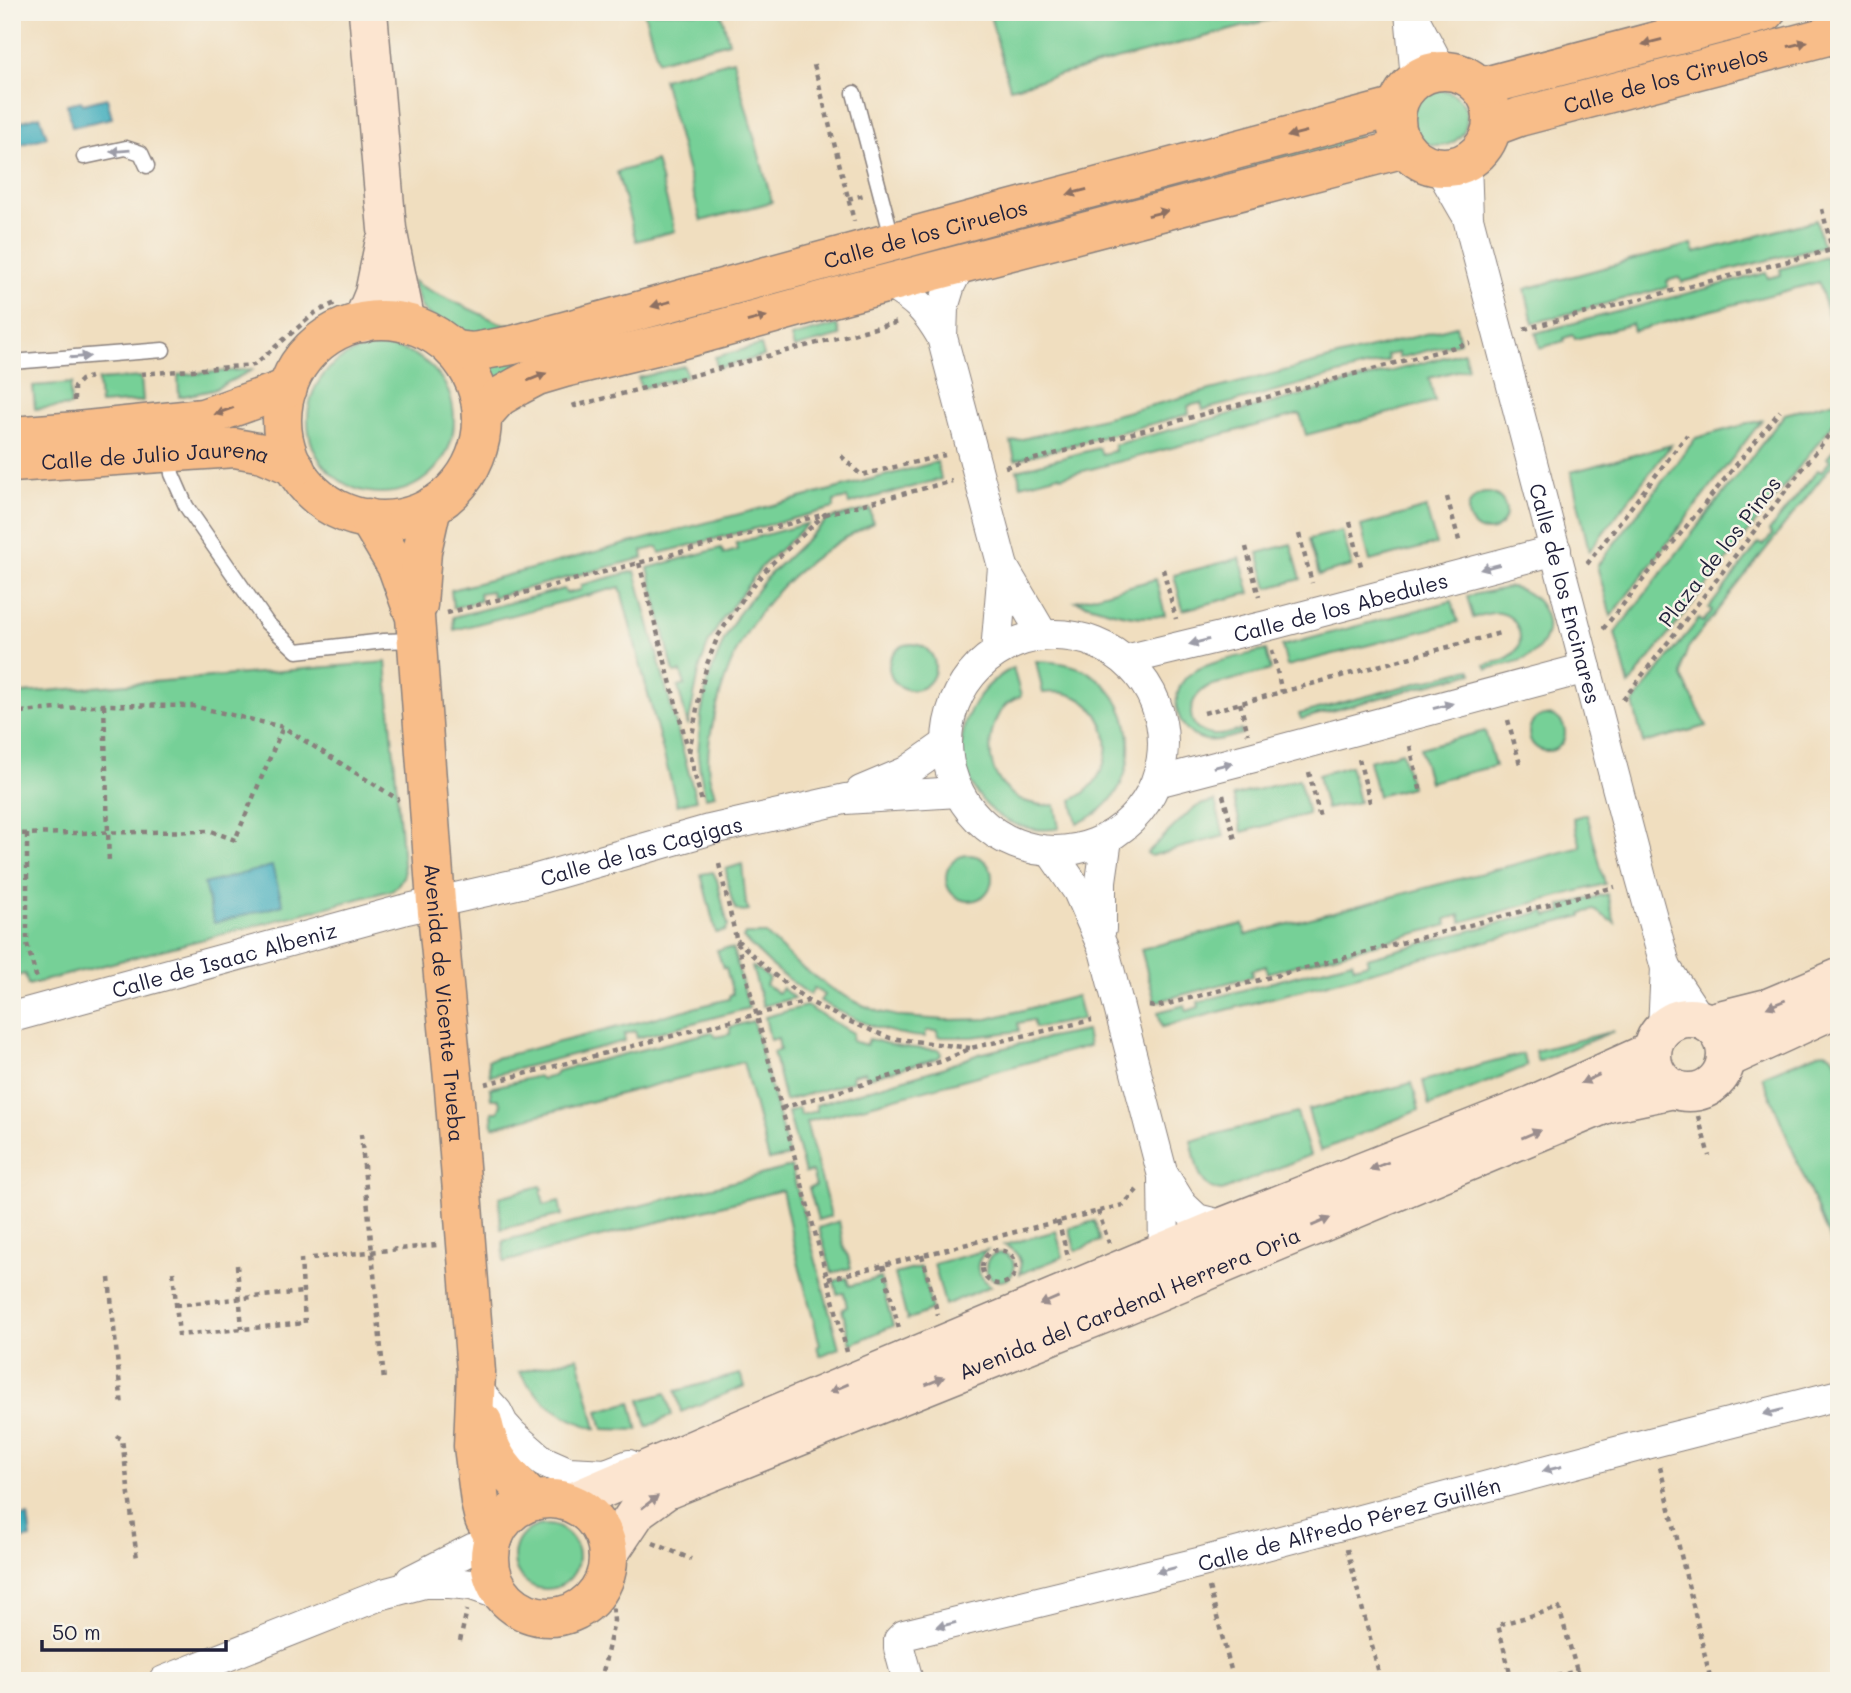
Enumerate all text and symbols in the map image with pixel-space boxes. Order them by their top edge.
one-way arrow [1641,37,1663,48]
one-way arrow [1787,38,1809,49]
street label: Calle de los Ciruelos [1560,39,1771,118]
one-way arrow [1286,129,1308,140]
one-way arrow [109,146,131,157]
one-way arrow [1066,187,1088,198]
street label: Calle de los Ciruelos [820,192,1030,273]
one-way arrow [1147,207,1169,218]
one-way arrow [650,299,672,310]
one-way arrow [747,313,768,323]
one-way arrow [70,351,92,362]
one-way arrow [527,372,548,383]
one-way arrow [213,405,234,416]
street label: Calle de Julio Jaurena [40,434,275,475]
street label: Plaza de los Pinos [1652,470,1786,632]
street label: Calle de los Encinares [1525,480,1608,707]
one-way arrow [1479,562,1501,573]
street label: Calle de los Abedules [1231,565,1450,647]
one-way arrow [1188,637,1210,648]
one-way arrow [1433,701,1454,711]
one-way arrow [1212,759,1234,770]
street label: Calle de las Cagigas [537,809,745,891]
street label: Avenida de Vicente Trueba [420,862,472,1143]
street label: Calle de Isaac Albeniz [109,915,340,1003]
one-way arrow [1765,999,1786,1010]
one-way arrow [1579,1074,1600,1085]
one-way arrow [1521,1128,1541,1140]
one-way arrow [1368,1160,1389,1171]
one-way arrow [1311,1217,1332,1228]
street label: Avenida del Cardenal Herrera Oria [954,1220,1304,1385]
one-way arrow [1038,1295,1059,1306]
one-way arrow [925,1375,946,1386]
one-way arrow [828,1383,849,1394]
one-way arrow [1761,1407,1783,1418]
one-way arrow [1541,1464,1563,1475]
street label: Calle de Alfredo Pérez Guillén [1195,1470,1503,1576]
one-way arrow [641,1495,659,1509]
one-way arrow [1155,1565,1177,1576]
scale bar [42,1609,226,1653]
text: 50 m [52,1618,101,1645]
one-way arrow [934,1620,956,1631]

